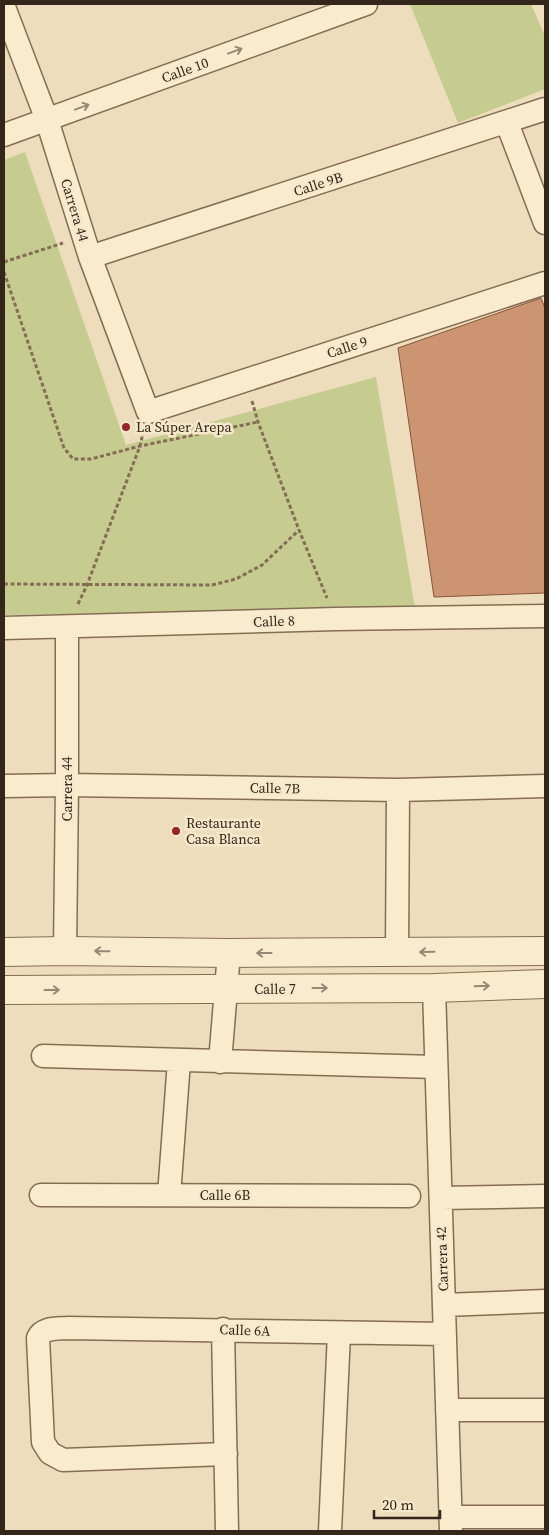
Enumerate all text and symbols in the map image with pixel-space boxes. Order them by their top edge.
one-way arrow [227,46,242,55]
street label: Calle 10 [159,52,211,88]
one-way arrow [74,102,90,111]
street label: Calle 9B [291,167,345,201]
street label: Carrera 44 [56,176,94,244]
street label: Calle 9 [324,331,370,363]
place label: La Súper Arepa [136,417,233,437]
marker: La Súper Arepa [120,421,132,433]
street label: Calle 8 [253,610,295,632]
street label: Carrera 44 [57,757,77,821]
street label: Calle 7B [250,778,301,798]
place label: Restaurante Casa Blanca [186,813,261,849]
marker: Restaurante Casa Blanca [170,825,182,837]
one-way arrow [94,946,110,956]
one-way arrow [419,947,435,957]
one-way arrow [256,948,272,958]
street label: Calle 7 [254,979,296,999]
one-way arrow [474,981,490,991]
one-way arrow [312,983,328,993]
one-way arrow [44,985,60,995]
street label: Calle 6B [200,1185,250,1205]
street label: Carrera 42 [431,1226,453,1292]
street label: Calle 6A [219,1319,272,1341]
scale bar [374,1488,440,1520]
text: 20 m [382,1494,414,1515]

